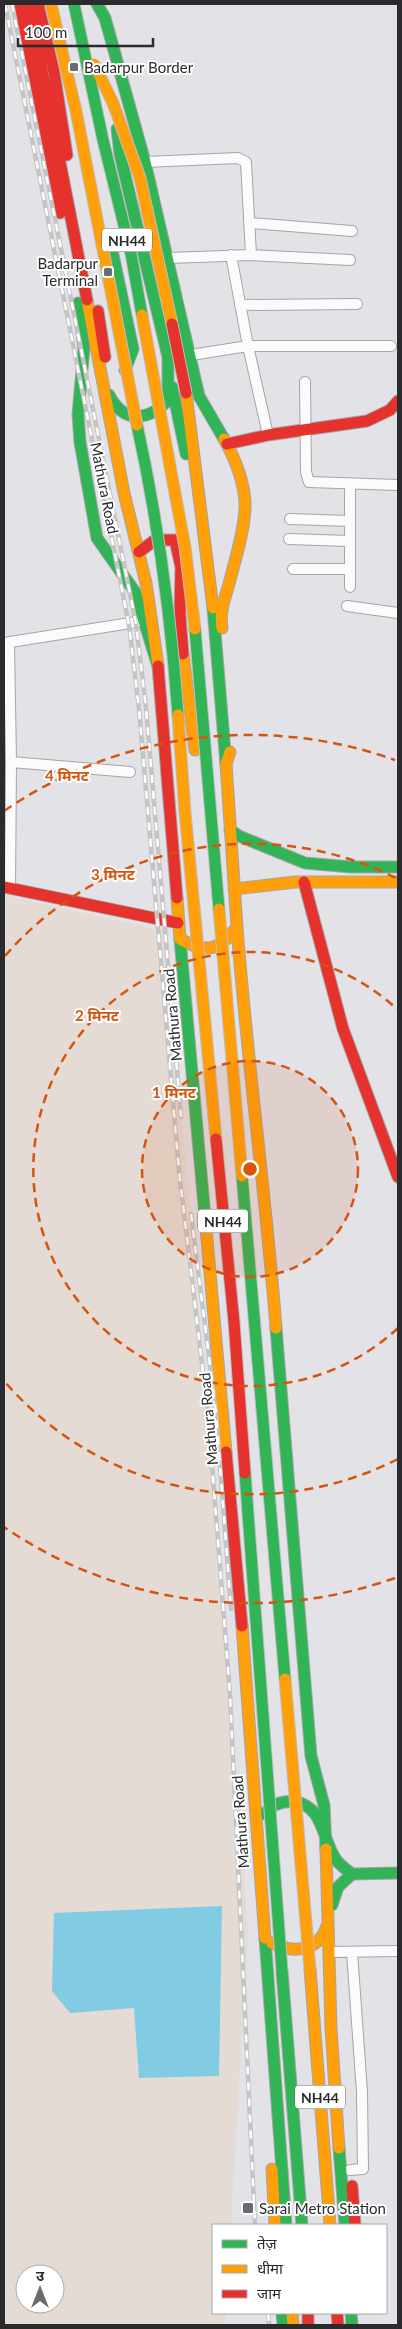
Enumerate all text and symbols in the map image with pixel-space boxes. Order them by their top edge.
scale bar [18,15,152,47]
text: 100 m [25,23,67,41]
place label: Badarpur Border [84,58,194,76]
marker: Badarpur Border [68,61,80,73]
road number: NH44 [102,228,152,252]
place label: Badarpur Terminal [37,254,99,289]
marker: Badarpur Terminal [102,266,114,278]
street label: Mathura Road [87,441,123,535]
text: 4 मिनट [45,766,90,784]
text: 3 मिनट [91,865,136,883]
street label: Mathura Road [159,968,185,1062]
text: 2 मिनट [75,1006,120,1024]
text: 1 मिनट [152,1083,197,1101]
centre of rings [241,1160,259,1178]
road number: NH44 [198,1210,248,1232]
street label: Mathura Road [195,1372,221,1466]
street label: Mathura Road [228,1775,252,1869]
road number: NH44 [295,2086,345,2108]
place label: Sarai Metro Station [259,2199,386,2217]
marker: Sarai Metro Station [241,2201,255,2215]
legend [212,2224,387,2314]
text: तेज़ [257,2234,278,2252]
text: धीमा [257,2259,284,2277]
north arrow [15,2264,65,2314]
text: उ [36,2267,45,2284]
text: जाम [257,2284,282,2302]

